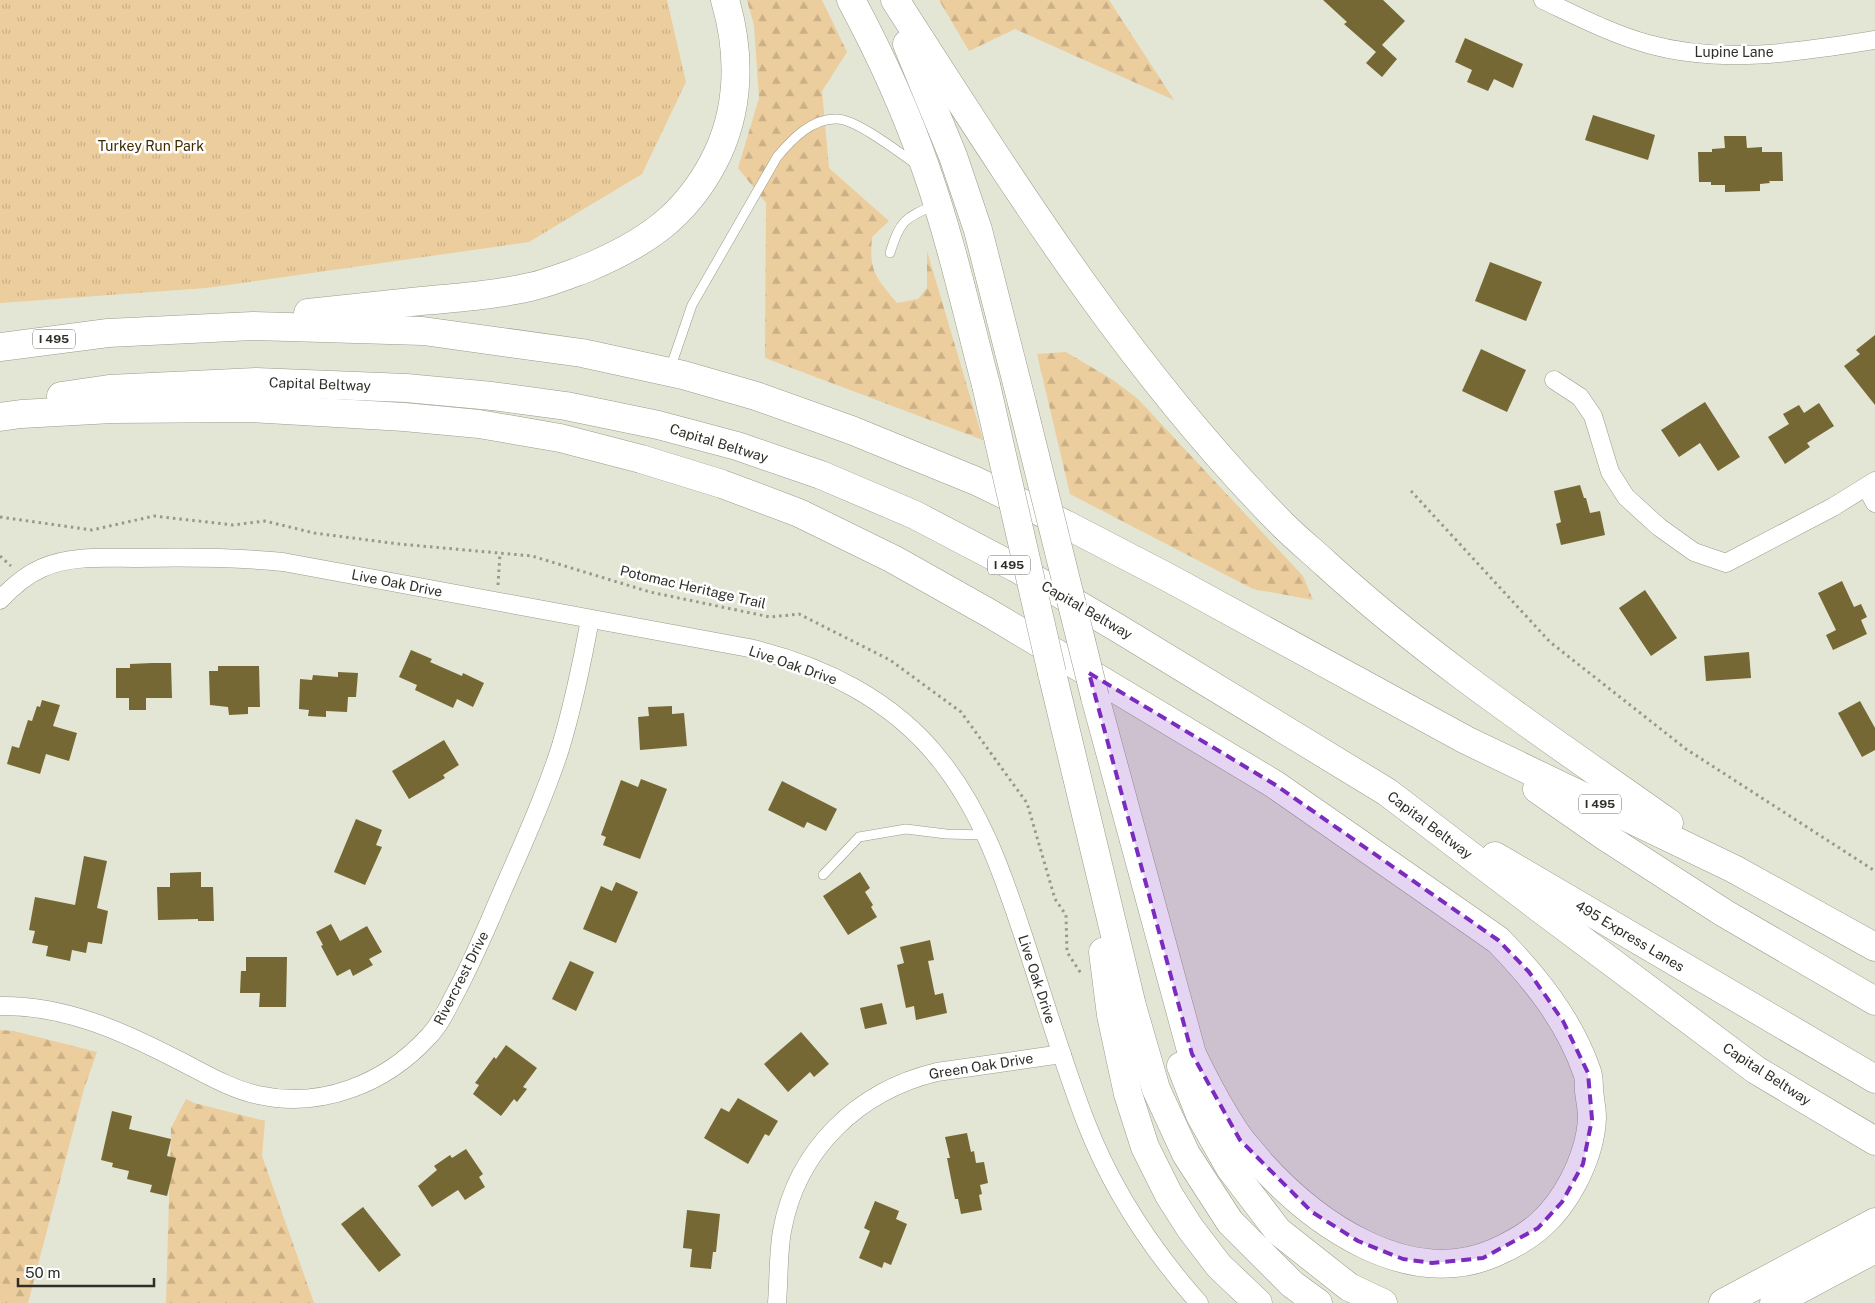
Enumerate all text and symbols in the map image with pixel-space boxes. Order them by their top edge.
street label: Lupine Lane [1694,44,1774,60]
park label: Turkey Run Park [98,138,204,154]
road number: I 495 [33,329,75,348]
street label: Capital Beltway [269,374,372,394]
street label: Capital Beltway [668,420,771,466]
road number: I 495 [988,556,1030,574]
street label: Potomac Heritage Trail [618,562,768,612]
street label: Live Oak Drive [350,566,444,600]
street label: Capital Beltway [1039,578,1136,643]
street label: Live Oak Drive [747,642,839,688]
street label: Capital Beltway [1384,788,1476,862]
road number: I 495 [1579,794,1621,814]
street label: 495 Express Lanes [1573,897,1687,975]
street label: Rivercrest Drive [430,928,492,1028]
street label: Live Oak Drive [1015,933,1059,1025]
street label: Capital Beltway [1720,1039,1815,1109]
street label: Green Oak Drive [928,1050,1034,1082]
scale bar [18,1256,154,1288]
text: 50 m [25,1264,60,1281]

